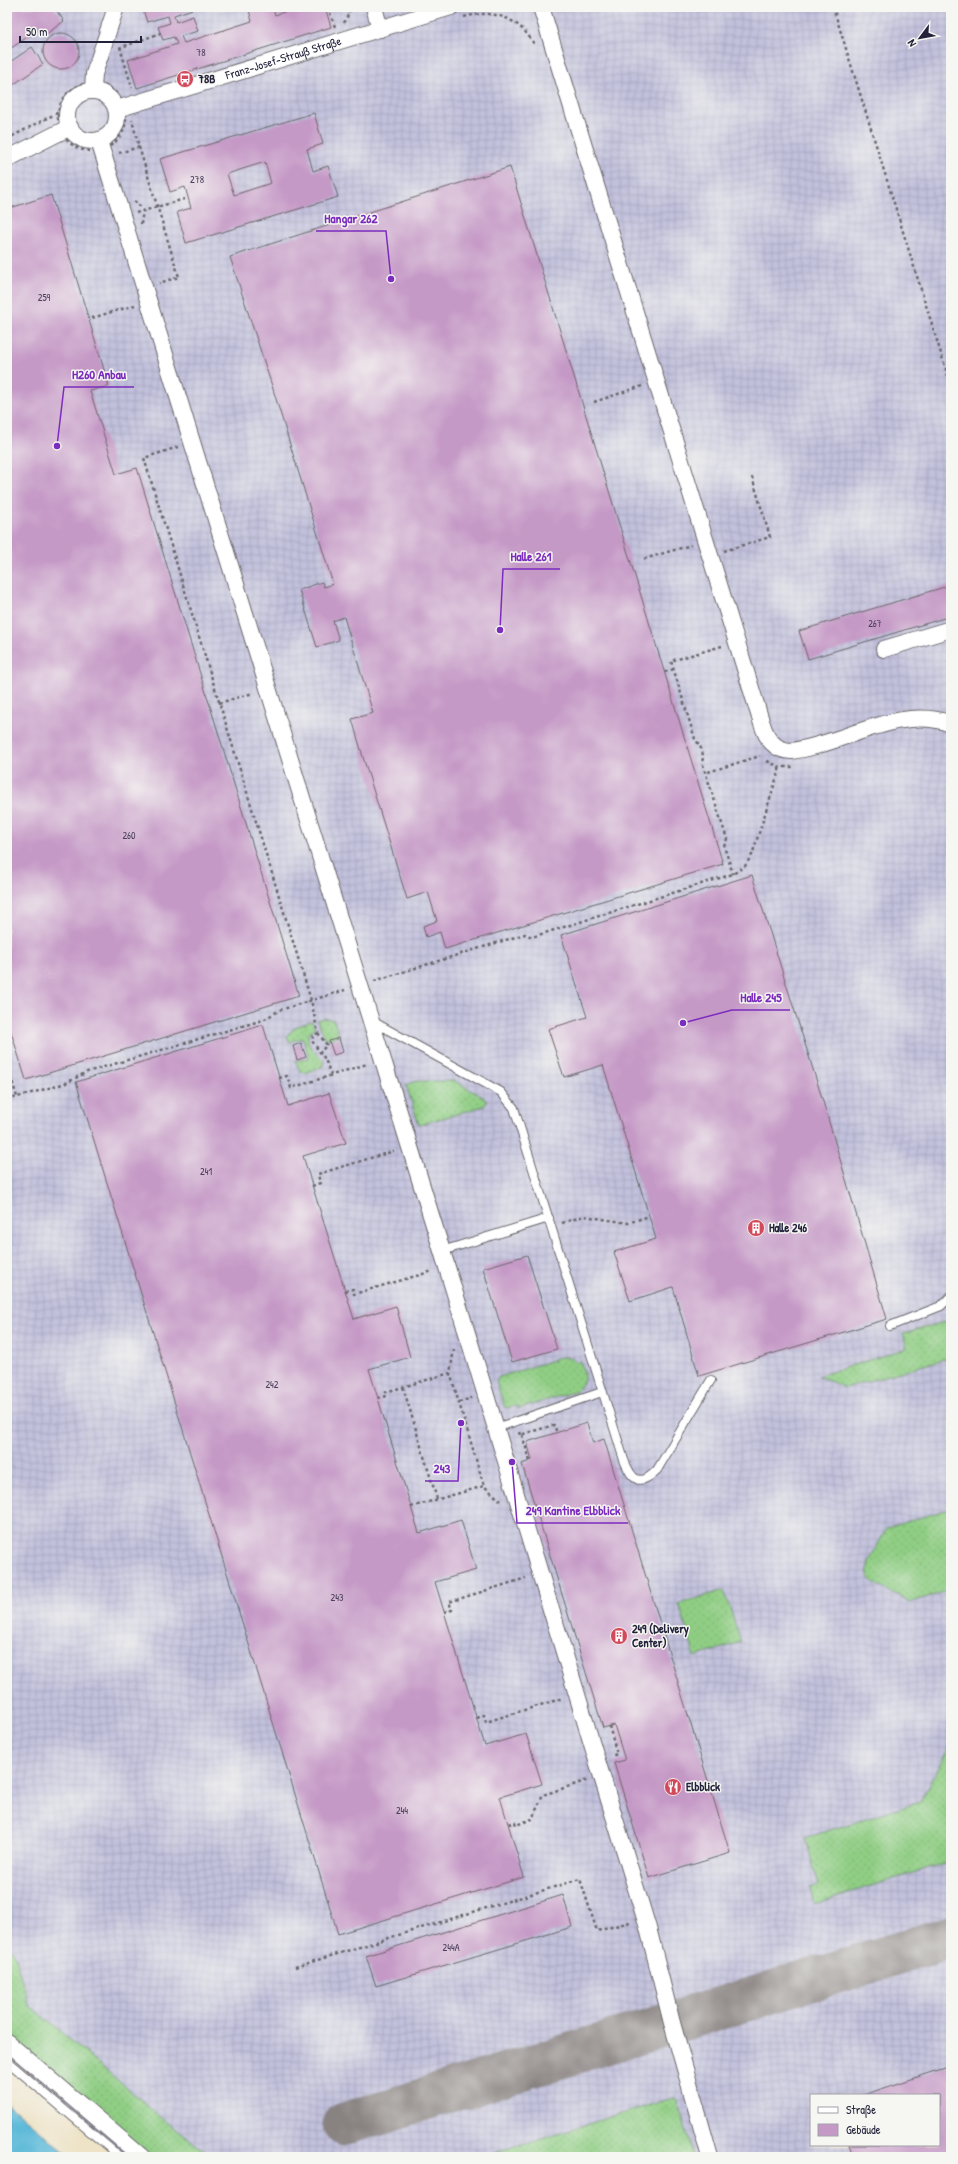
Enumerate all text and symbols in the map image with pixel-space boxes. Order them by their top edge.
scale bar [20,18,141,44]
north arrow [900,18,940,58]
text: 50 m [26,23,47,40]
street label: Franz-Josef-Strauß Straße [222,32,343,84]
text: N [904,37,919,49]
house number: 78 [196,46,206,59]
bus stop icon: 78B [175,69,195,89]
place label: 78B [197,70,215,87]
house number: 278 [190,173,204,186]
callout: Hangar 262 [316,206,386,231]
text: Hangar 262 [324,209,379,228]
house number: 259 [38,291,51,304]
callout: H260 Anbau [64,362,134,387]
text: H260 Anbau [72,365,127,383]
callout: Halle 261 [503,544,560,569]
text: Halle 261 [511,547,552,565]
house number: 267 [868,617,882,630]
house number: 260 [122,829,136,842]
callout: Halle 245 [732,985,790,1010]
text: Halle 245 [740,988,782,1006]
house number: 241 [200,1165,212,1178]
building icon: Halle 246 [746,1218,766,1238]
place label: Halle 246 [769,1219,807,1236]
house number: 242 [265,1378,279,1391]
callout: 243 [425,1456,458,1481]
text: 243 [434,1459,451,1477]
callout: 249 Kantine Elbblick [517,1498,628,1523]
text: 249 Kantine Elbblick [526,1501,621,1519]
house number: 243 [331,1591,344,1604]
place label: 249 (Delivery Center) [632,1620,689,1651]
building icon: 249 (Delivery Center) [609,1626,629,1646]
restaurant icon: Elbblick [663,1777,683,1797]
place label: Elbblick [686,1778,720,1795]
house number: 244 [396,1804,408,1817]
house number: 244A [442,1941,460,1954]
legend [810,2094,940,2146]
text: Straße [846,2101,876,2118]
text: Gebäude [846,2121,881,2138]

